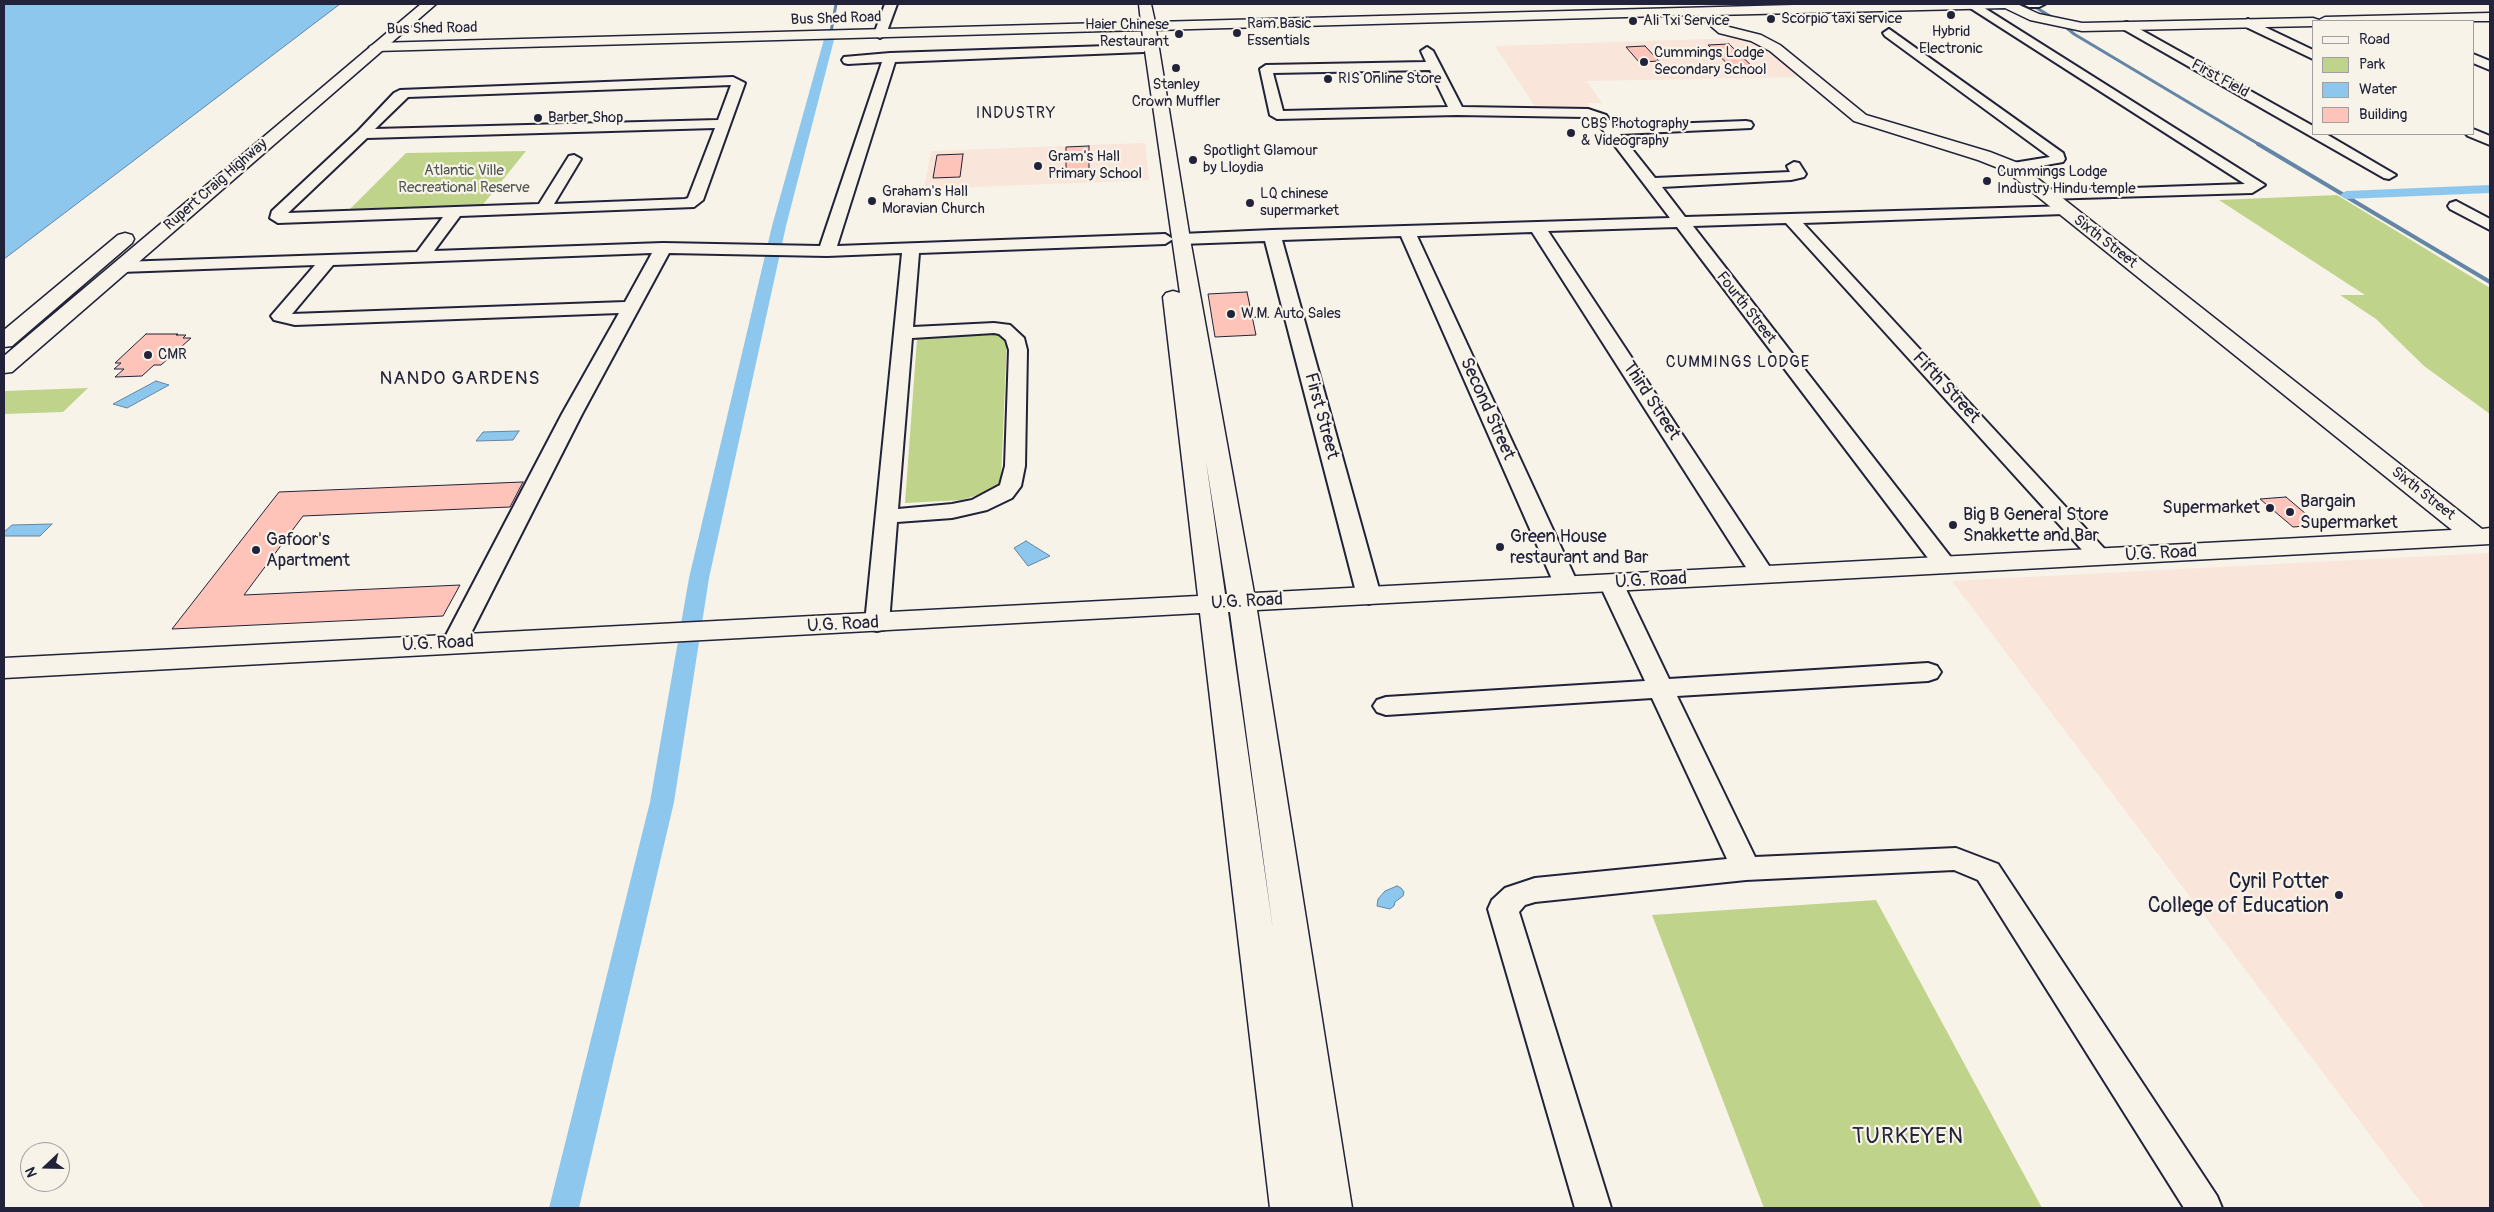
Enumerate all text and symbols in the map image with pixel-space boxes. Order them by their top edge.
street label: Bus Shed Road [790,8,882,30]
marker: Hybrid Electronic [1945,9,1957,21]
place label: Scorpio taxi service [1781,10,1902,28]
place label: Ali Txi Service [1643,12,1729,30]
marker: Scorpio taxi service [1765,13,1777,25]
place label: Ram Basic Essentials [1247,15,1312,50]
marker: Ali Txi Service [1627,15,1639,27]
place label: Haier Chinese Restaurant [1085,16,1169,51]
street label: Bus Shed Road [386,19,478,39]
legend [2312,20,2474,135]
place label: Hybrid Electronic [1919,23,1983,58]
marker: Ram Basic Essentials [1231,27,1243,39]
marker: Haier Chinese Restaurant [1173,28,1185,40]
text: Road [2359,30,2390,49]
place label: Cummings Lodge Secondary School [1654,44,1767,79]
text: Park [2359,55,2385,74]
marker: Cummings Lodge Secondary School [1638,56,1650,68]
street label: First Field [2188,56,2252,102]
marker: Stanley Crown Muffler [1170,62,1182,74]
place label: RIS Online Store [1338,70,1441,88]
marker: RIS Online Store [1322,73,1334,85]
place label: Stanley Crown Muffler [1132,76,1220,111]
text: Water [2359,80,2397,99]
district label: INDUSTRY [975,104,1057,124]
text: Building [2359,105,2407,124]
place label: Barber Shop [548,109,623,127]
marker: Barber Shop [532,112,544,124]
place label: CBS Photography & Videography [1581,115,1689,150]
marker: CBS Photography & Videography [1565,127,1577,139]
street label: Rupert Craig Highway [161,135,271,235]
place label: Spotlight Glamour by Lloydia [1203,142,1318,177]
place label: Gram's Hall Primary School [1048,148,1142,183]
marker: Spotlight Glamour by Lloydia [1187,154,1199,166]
marker: Gram's Hall Primary School [1032,160,1044,172]
park label: Atlantic Ville Recreational Reserve [398,162,530,197]
place label: Cummings Lodge Industry Hindu temple [1997,163,2136,198]
marker: Cummings Lodge Industry Hindu temple [1981,175,1993,187]
place label: Graham's Hall Moravian Church [882,183,985,218]
place label: LQ chinese supermarket [1260,185,1339,220]
marker: Graham's Hall Moravian Church [866,195,878,207]
marker: LQ chinese supermarket [1244,197,1256,209]
street label: Sixth Street [2070,212,2140,272]
street label: Fourth Street [1712,268,1780,348]
place label: W.M. Auto Sales [1241,305,1341,323]
marker: W.M. Auto Sales [1225,308,1237,320]
place label: CMR [158,346,187,364]
street label: Fifth Street [1907,348,1985,428]
marker: CMR [142,349,154,361]
district label: CUMMINGS LODGE [1664,353,1812,373]
street label: Second Street [1455,354,1519,464]
street label: Third Street [1618,358,1684,444]
district label: NANDO GARDENS [378,368,542,390]
street label: First Street [1299,370,1343,462]
street label: Sixth Street [2388,464,2458,524]
place label: Bargain Supermarket [2300,491,2398,534]
place label: Supermarket [2162,497,2260,519]
marker: Supermarket [2264,502,2276,514]
place label: Big B General Store Snakkette and Bar [1963,504,2108,546]
marker: Bargain Supermarket [2284,506,2296,518]
marker: Big B General Store Snakkette and Bar [1947,519,1959,531]
place label: Green House restaurant and Bar [1510,526,1648,568]
place label: Gafoor's Apartment [266,529,350,572]
marker: Green House restaurant and Bar [1494,541,1506,553]
street label: U.G. Road [2124,541,2198,567]
marker: Gafoor's Apartment [250,544,262,556]
street label: U.G. Road [1614,568,1688,594]
street label: U.G. Road [1210,589,1284,615]
street label: U.G. Road [806,612,880,638]
street label: U.G. Road [401,631,475,657]
place label: Cyril Potter College of Education [2148,870,2329,920]
marker: Cyril Potter College of Education [2333,889,2345,901]
district label: TURKEYEN [1851,1124,1965,1150]
north arrow [20,1142,70,1192]
text: N [22,1165,41,1180]

